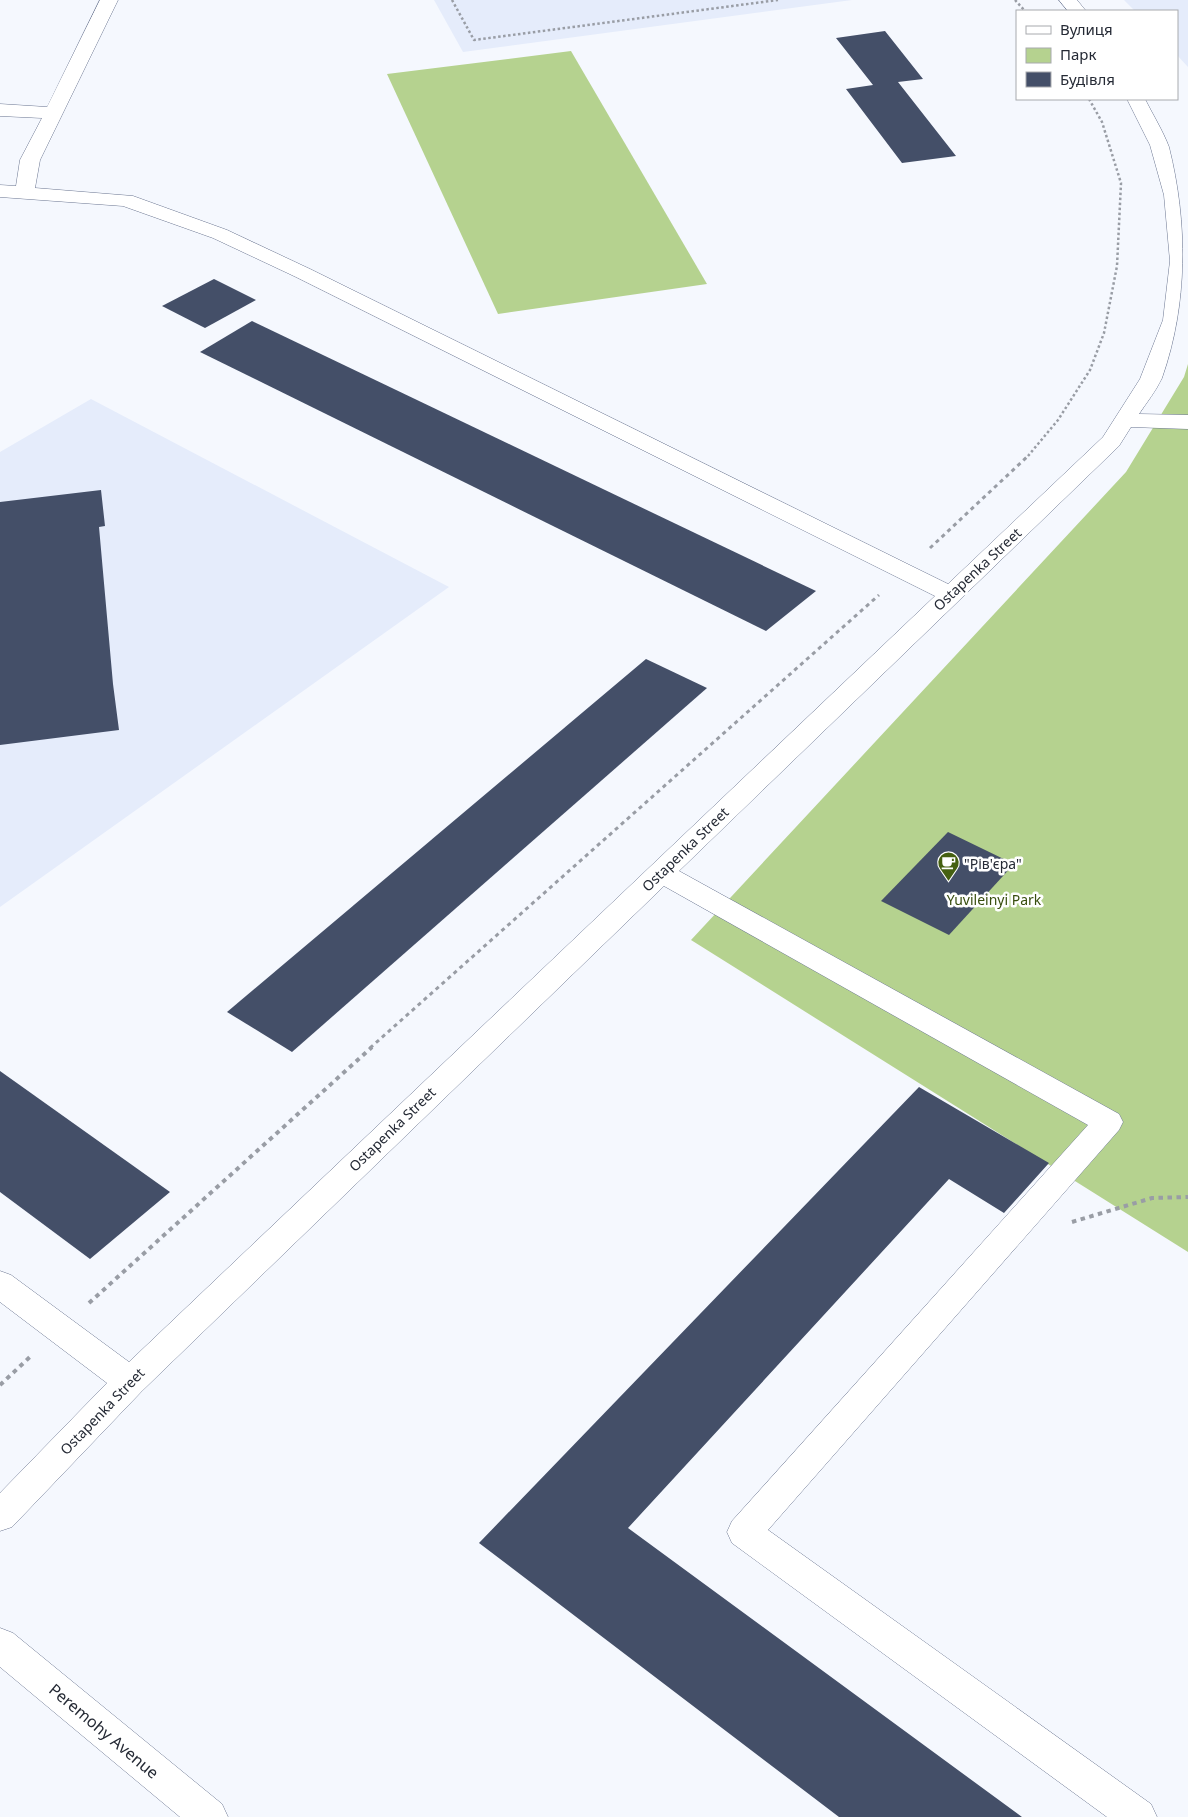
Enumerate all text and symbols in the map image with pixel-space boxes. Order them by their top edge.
legend [1016,10,1178,100]
text: Вулиця [1060,19,1113,39]
text: Парк [1060,44,1096,64]
text: Будівля [1060,69,1115,89]
street label: Ostapenka Street [929,523,1025,615]
street label: Ostapenka Street [637,803,733,895]
cafe icon: "Рів'єра" [936,851,960,882]
place label: "Рів'єра" [964,854,1022,873]
park label: Yuvileinyi Park [947,890,1042,909]
street label: Ostapenka Street [344,1083,440,1175]
street label: Ostapenka Street [56,1363,148,1459]
street label: Peremohy Avenue [44,1679,164,1783]

